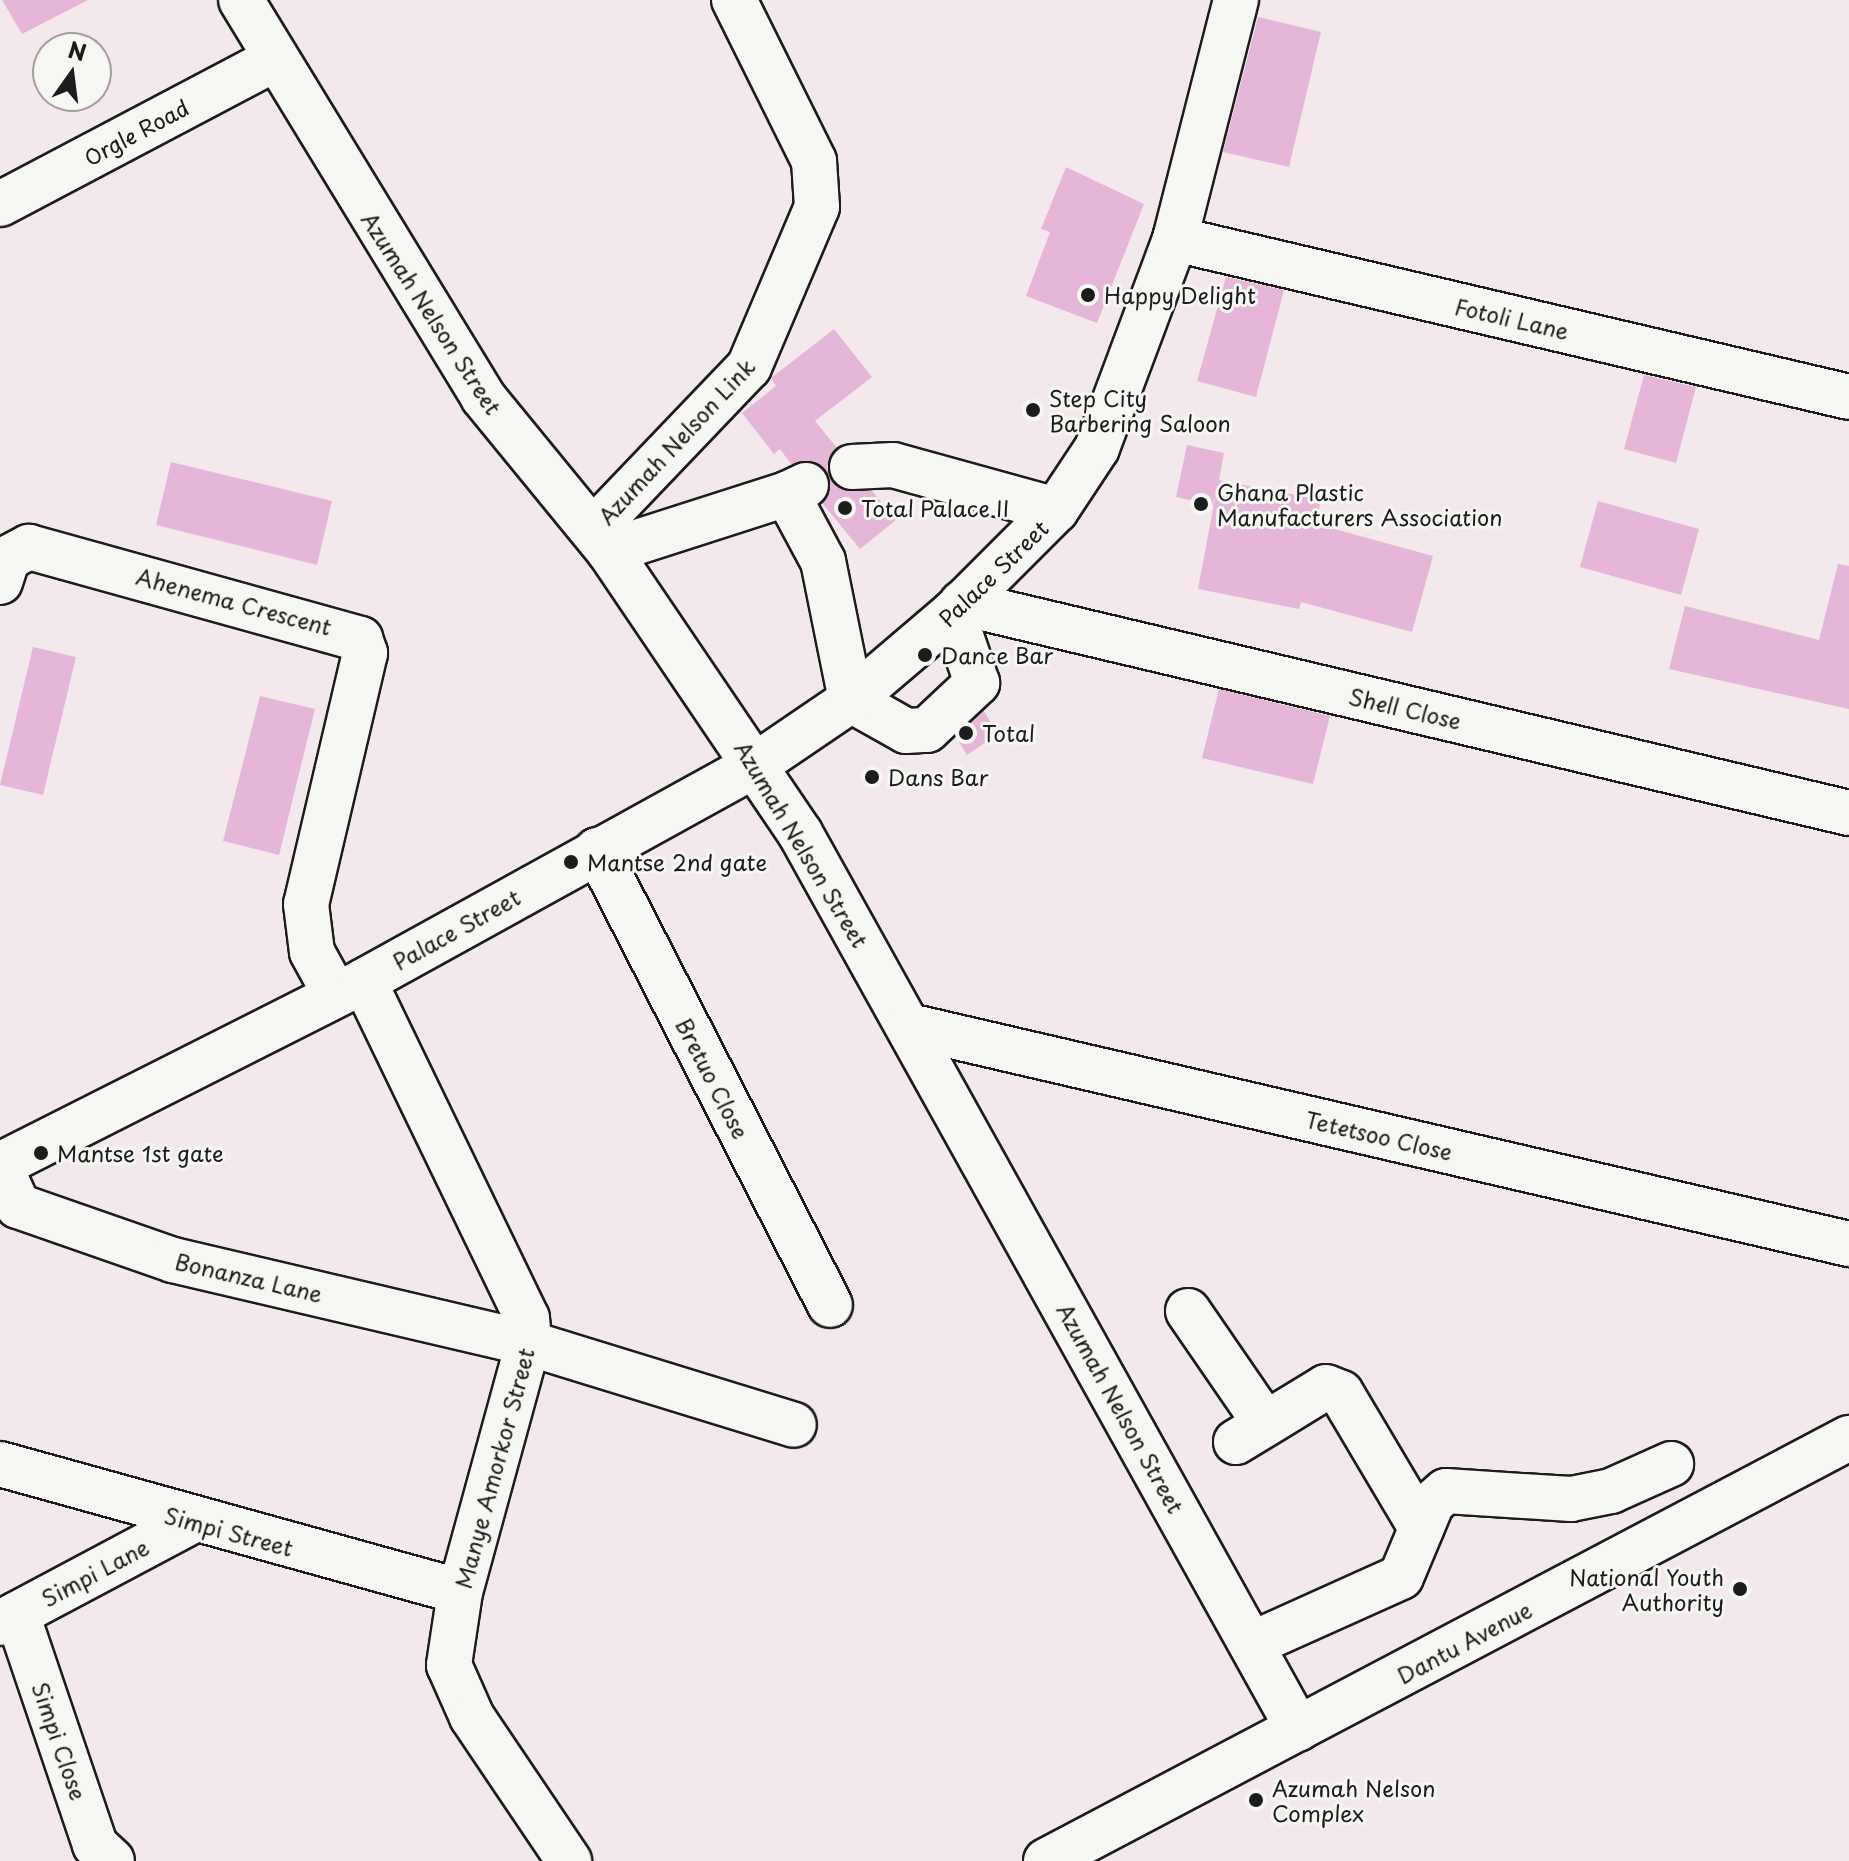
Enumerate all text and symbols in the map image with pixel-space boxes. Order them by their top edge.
north arrow [32,32,112,112]
text: N [65,32,90,68]
street label: Orgle Road [78,93,194,171]
street label: Azumah Nelson Street [357,207,507,419]
place label: Happy Delight [1104,282,1255,308]
marker: Happy Delight [1079,286,1097,304]
street label: Fotoli Lane [1453,292,1571,344]
street label: Azumah Nelson Link [593,353,759,529]
place label: Step City Barbering Saloon [1049,384,1231,436]
marker: Step City Barbering Saloon [1024,401,1042,419]
place label: Ghana Plastic Manufacturers Association [1217,478,1504,530]
place label: Total Palace II [861,495,1012,521]
marker: Ghana Plastic Manufacturers Association [1192,495,1210,513]
marker: Total Palace II [836,499,854,517]
street label: Palace Street [933,514,1053,632]
street label: Ahenema Crescent [133,562,335,640]
place label: Dance Bar [941,642,1053,668]
marker: Dance Bar [916,646,934,664]
street label: Shell Close [1346,682,1464,734]
place label: Total [982,720,1035,746]
marker: Total [957,724,975,742]
street label: Azumah Nelson Street [730,736,874,952]
place label: Dans Bar [888,764,987,790]
marker: Dans Bar [863,768,881,786]
place label: Mantse 2nd gate [587,849,768,875]
marker: Mantse 2nd gate [562,853,580,871]
street label: Palace Street [387,883,525,975]
street label: Bretuo Close [671,1012,755,1144]
street label: Tetetsoo Close [1302,1105,1456,1165]
place label: Mantse 1st gate [57,1140,226,1166]
marker: Mantse 1st gate [32,1144,50,1162]
street label: Bonanza Lane [173,1247,325,1307]
street label: Azumah Nelson Street [1052,1298,1190,1518]
street label: Manye Amorkor Street [449,1344,539,1592]
street label: Simpi Street [162,1501,296,1561]
street label: Simpi Lane [37,1533,153,1611]
place label: National Youth Authority [1569,1563,1724,1614]
marker: National Youth Authority [1731,1580,1749,1598]
street label: Dantu Avenue [1392,1596,1536,1688]
street label: Simpi Close [27,1678,93,1804]
place label: Azumah Nelson Complex [1272,1774,1435,1826]
marker: Azumah Nelson Complex [1247,1791,1265,1809]

